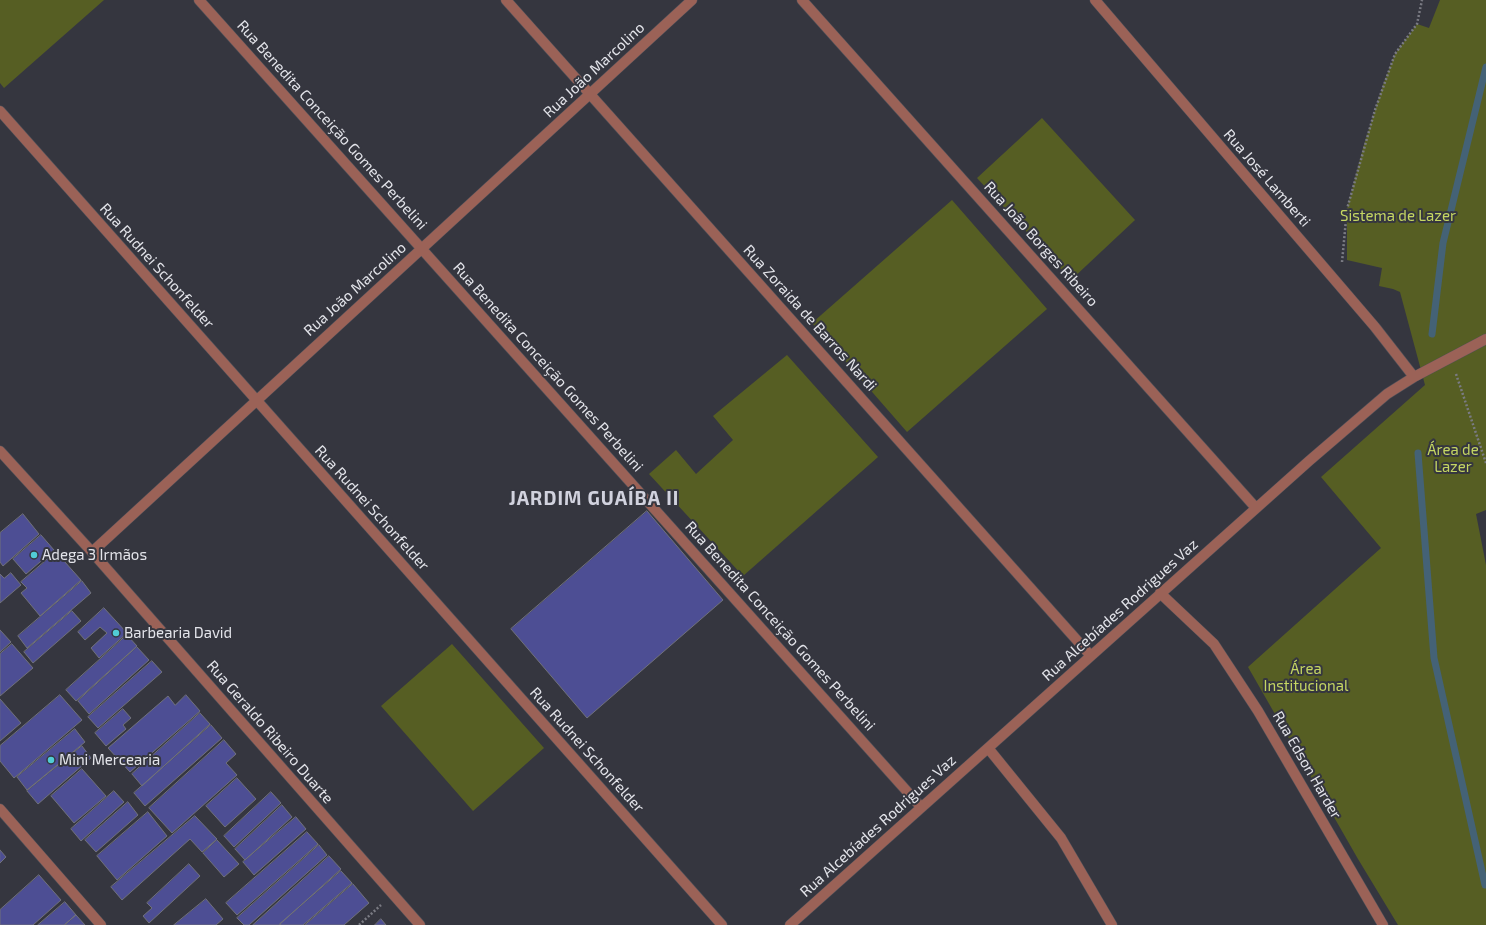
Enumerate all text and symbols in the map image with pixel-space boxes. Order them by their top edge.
street label: Rua Benedita Conceição Gomes Perbelini [233,17,431,233]
street label: Rua João Marcolino [540,19,648,121]
street label: Rua José Lamberti [1220,126,1314,230]
street label: Rua João Borges Ribeiro [980,178,1102,310]
street label: Rua Rudnei Schonfelder [96,200,218,332]
park label: Sistema de Lazer [1340,207,1456,225]
street label: Rua João Marcolino [300,238,410,340]
street label: Rua Zoraida de Barros Nardi [740,241,880,395]
street label: Rua Benedita Conceição Gomes Perbelini [449,259,647,475]
park label: Área de Lazer [1427,441,1479,476]
street label: Rua Rudnei Schonfelder [311,442,433,574]
district label: JARDIM GUAÍBA II [509,488,679,510]
street label: Rua Benedita Conceição Gomes Perbelini [681,518,879,734]
street label: Rua Alcebíades Rodrigues Vaz [1038,535,1202,685]
place label: Adega 3 Irmãos [42,546,147,564]
marker: Adega 3 Irmãos [29,550,39,560]
place label: Barbearia David [124,624,232,642]
marker: Barbearia David [111,628,121,638]
street label: Rua Geraldo Ribeiro Duarte [203,657,337,807]
park label: Área Institucional [1264,660,1348,695]
street label: Rua Rudnei Schonfelder [526,684,648,816]
street label: Rua Edson Harder [1269,708,1345,822]
place label: Mini Mercearia [59,751,160,769]
street label: Rua Alcebíades Rodrigues Vaz [796,751,960,901]
marker: Mini Mercearia [46,755,56,765]

